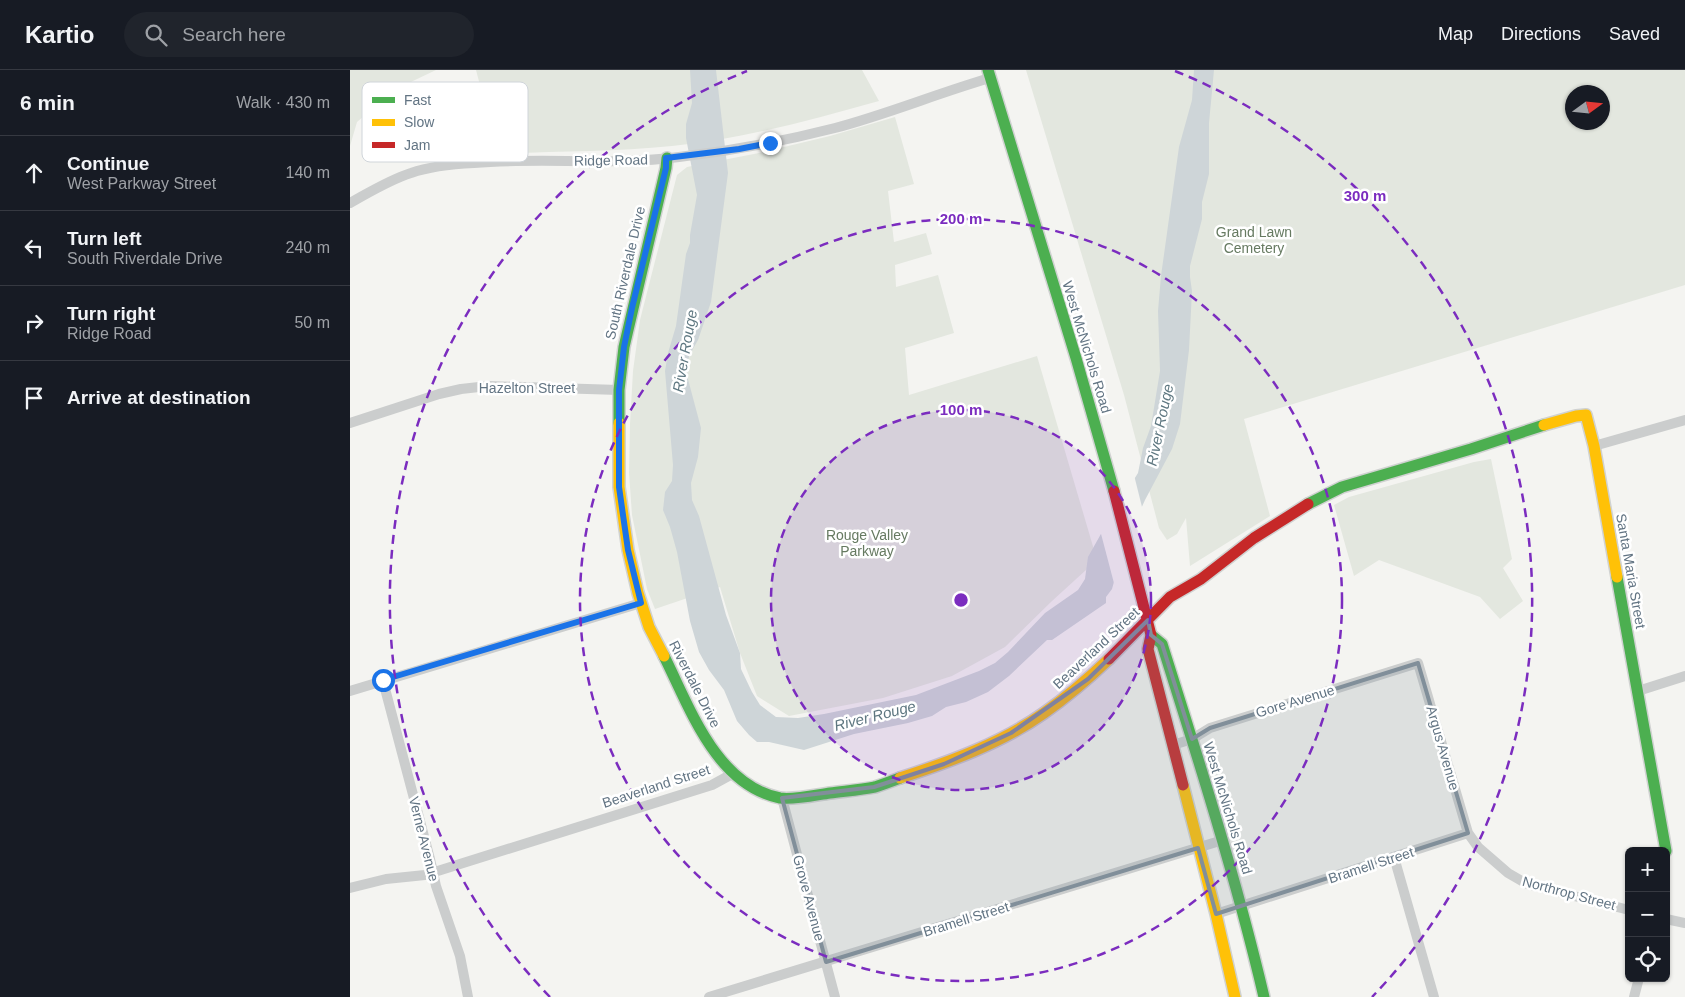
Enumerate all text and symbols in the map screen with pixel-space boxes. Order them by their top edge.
search box [124,12,474,57]
text: Kartio [25,21,94,48]
icon: search [142,21,170,49]
text: Search here [182,24,286,45]
text: Map [1438,24,1473,44]
text: Directions [1501,24,1581,44]
text: Saved [1609,24,1660,44]
legend [362,82,528,162]
north arrow [1565,85,1610,130]
text: 6 min [20,91,75,114]
text: Fast [404,92,431,108]
text: Walk · 430 m [236,94,330,111]
text: Slow [404,114,435,130]
route end [759,132,782,155]
text: Jam [404,137,430,153]
street label: Ridge Road [574,151,648,169]
text: Continue [67,153,149,174]
icon: ahead [20,159,48,187]
text: 140 m [286,164,330,181]
text: West Parkway Street [67,175,216,192]
text: 300 m [1344,187,1386,204]
street label: South Riverdale Drive [602,205,648,341]
text: 200 m [940,210,982,227]
park label: Grand Lawn Cemetery [1216,224,1292,256]
text: Turn left [67,228,142,249]
icon: left [20,234,48,262]
text: 240 m [286,239,330,256]
text: South Riverdale Drive [67,250,223,267]
street label: West McNichols Road [1059,279,1115,415]
text: Turn right [67,303,155,324]
water label: River Rouge [669,308,700,393]
icon: right [20,309,48,337]
text: 50 m [294,314,330,331]
text: Ridge Road [67,325,152,342]
street label: Hazelton Street [479,380,575,396]
water label: River Rouge [1143,382,1176,467]
icon: arrive [20,384,48,412]
text: Arrive at destination [67,387,251,408]
text: 100 m [940,401,982,418]
street label: Santa Maria Street [1613,512,1649,630]
park label: Rouge Valley Parkway [826,527,908,559]
centre of rings [952,591,970,609]
street label: Beaverland Street [1050,604,1143,692]
street label: Riverdale Drive [666,638,724,730]
route start [372,669,395,692]
street label: Gore Avenue [1254,681,1336,721]
water label: River Rouge [832,697,917,734]
street label: Argus Avenue [1423,704,1463,792]
street label: West McNichols Road [1200,740,1256,876]
street label: Beaverland Street [600,761,712,811]
street label: Verne Avenue [406,795,442,883]
street label: Bramell Street [1326,844,1416,886]
map controls [1625,847,1670,982]
button: + [1625,847,1670,892]
street label: Grove Avenue [790,853,828,943]
street label: Northrop Street [1521,873,1617,913]
button: − [1625,892,1670,937]
street label: Bramell Street [921,898,1011,940]
button: locate [1625,937,1670,982]

